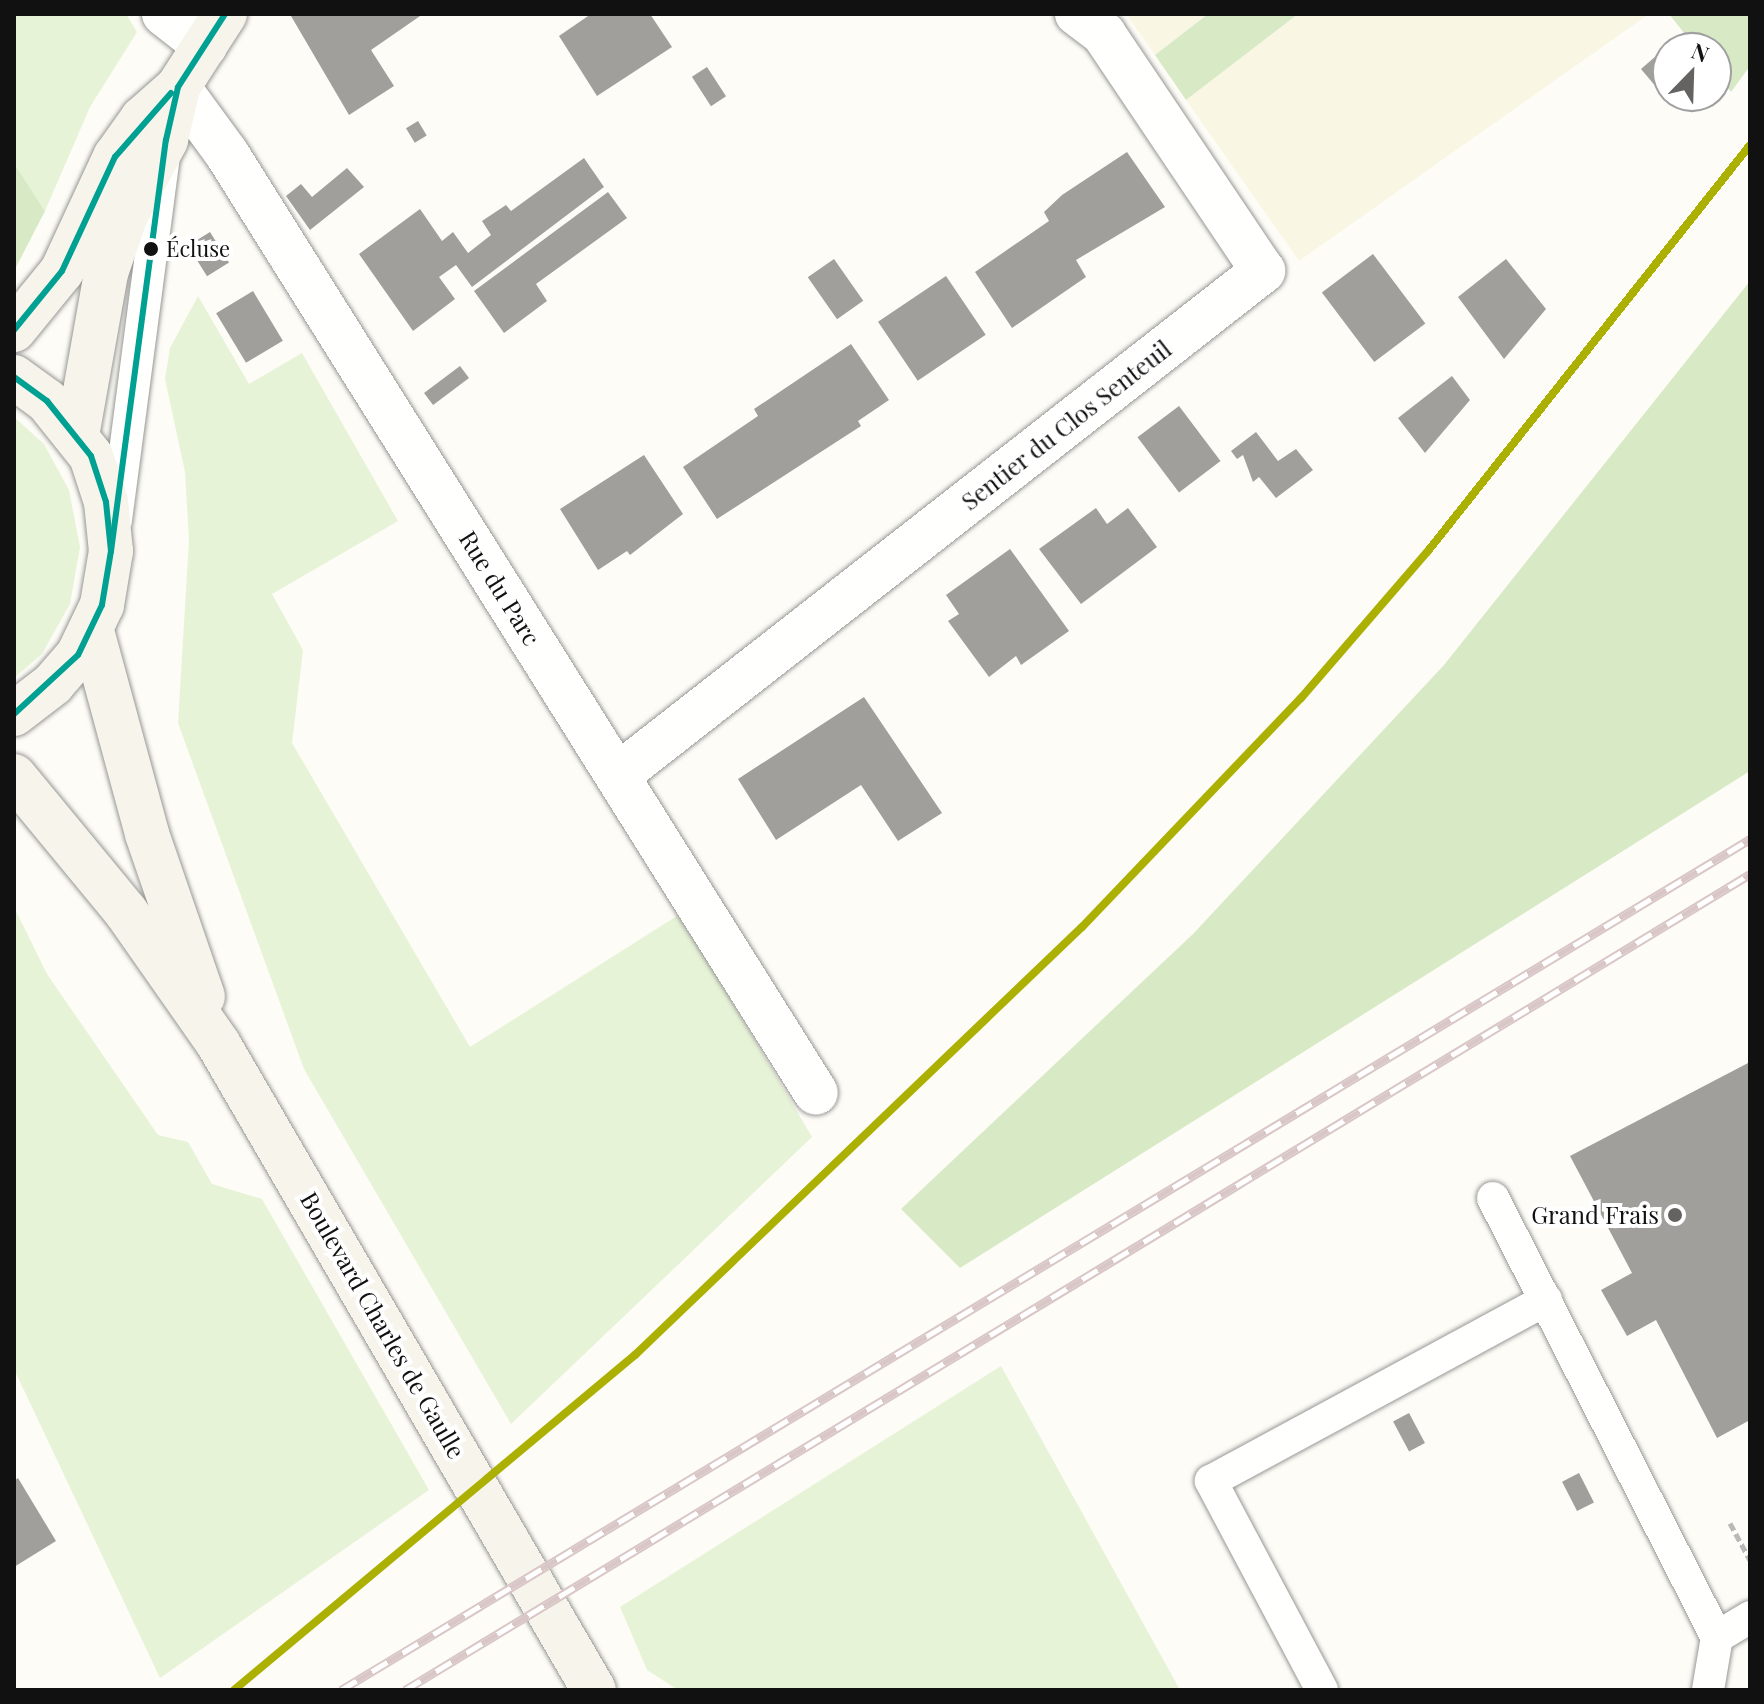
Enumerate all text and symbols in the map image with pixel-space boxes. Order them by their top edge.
north arrow [1652,32,1732,112]
text: N [1687,35,1714,69]
place label: Écluse [166,236,230,262]
marker: Écluse [143,241,159,257]
street label: Sentier du Clos Senteuil [955,334,1177,516]
street label: Rue du Parc [454,526,546,650]
street label: Boulevard Charles de Gaulle [295,1187,471,1463]
place label: Grand Frais [1531,1201,1659,1229]
marker: Grand Frais [1666,1206,1684,1224]

